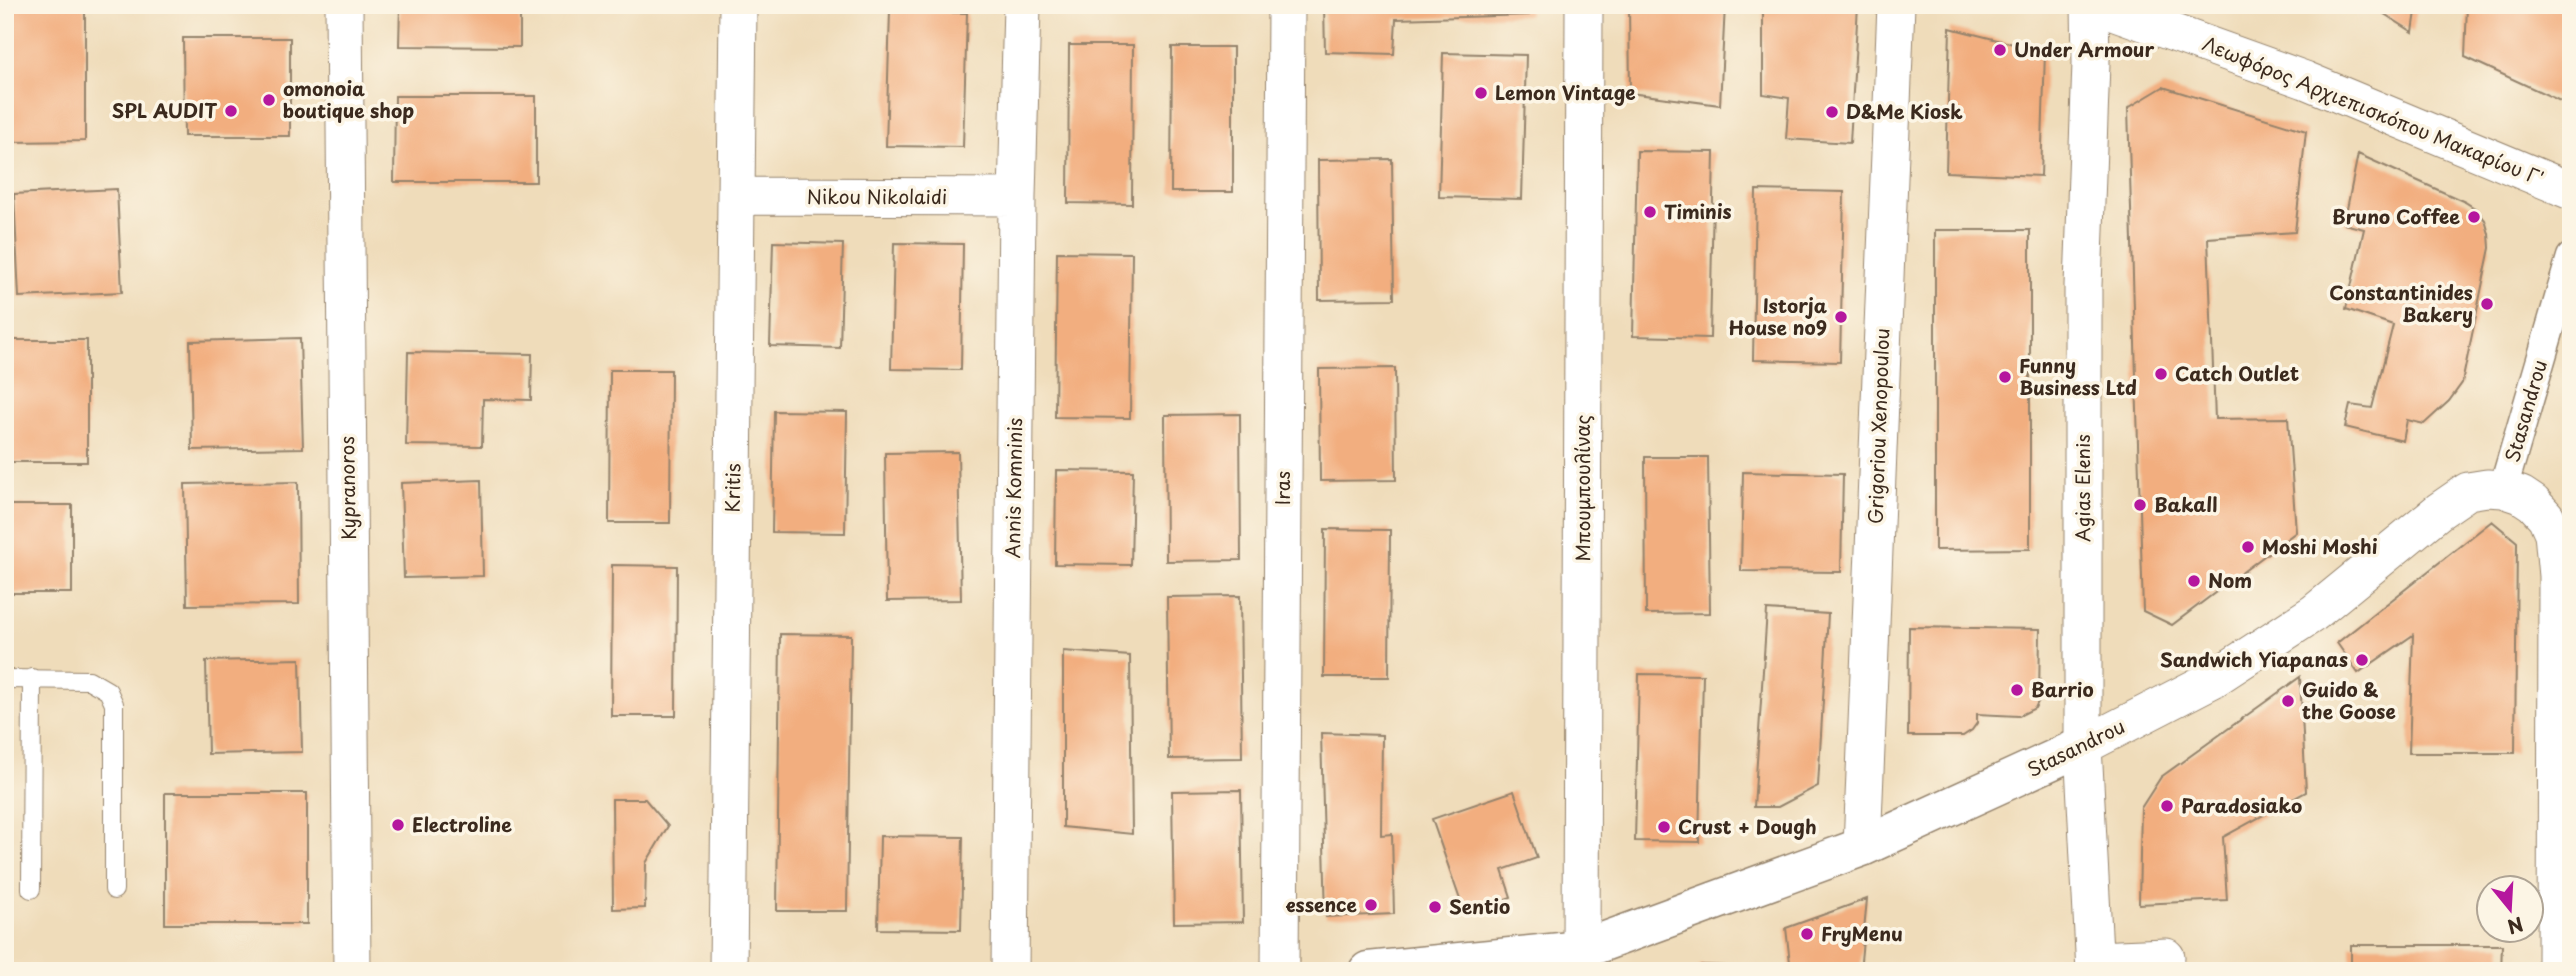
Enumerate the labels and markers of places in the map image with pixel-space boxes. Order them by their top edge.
place label: Under Armour [2014,35,2154,63]
marker: Under Armour [1992,42,2008,58]
place label: omonoia boutique shop [283,74,414,124]
place label: Lemon Vintage [1495,78,1636,106]
marker: Lemon Vintage [1473,85,1489,101]
marker: omonoia boutique shop [261,92,277,108]
place label: SPL AUDIT [112,96,217,124]
place label: D&Me Kiosk [1846,97,1963,125]
marker: SPL AUDIT [223,103,239,119]
marker: D&Me Kiosk [1824,104,1840,120]
place label: Timinis [1664,197,1732,225]
place label: Bruno Coffee [2332,202,2460,230]
marker: Timinis [1642,204,1658,220]
marker: Bruno Coffee [2466,209,2482,225]
place label: Constantinides Bakery [2329,278,2473,328]
place label: Istorja House no9 [1729,291,1827,341]
marker: Constantinides Bakery [2479,296,2495,312]
marker: Istorja House no9 [1833,309,1849,325]
place label: Funny Business Ltd [2019,351,2137,401]
place label: Catch Outlet [2175,359,2299,387]
marker: Catch Outlet [2153,366,2169,382]
marker: Funny Business Ltd [1997,369,2013,385]
place label: Bakall [2154,490,2217,518]
marker: Bakall [2132,497,2148,513]
place label: Moshi Moshi [2262,532,2378,560]
marker: Moshi Moshi [2240,539,2256,555]
place label: Nom [2208,566,2252,594]
marker: Nom [2186,573,2202,589]
place label: Sandwich Yiapanas [2160,645,2348,673]
marker: Sandwich Yiapanas [2354,652,2370,668]
place label: Barrio [2031,675,2094,703]
place label: Guido & the Goose [2302,675,2396,725]
marker: Barrio [2009,682,2025,698]
marker: Guido & the Goose [2280,693,2296,709]
place label: Paradosiako [2181,791,2302,819]
marker: Paradosiako [2159,798,2175,814]
place label: Electroline [412,810,512,838]
place label: Crust + Dough [1678,812,1817,840]
marker: Electroline [390,817,406,833]
marker: Crust + Dough [1656,819,1672,835]
place label: essence [1286,890,1357,918]
place label: Sentio [1449,892,1510,920]
marker: essence [1363,897,1379,913]
marker: Sentio [1427,899,1443,915]
place label: FryMenu [1821,919,1903,947]
marker: FryMenu [1799,926,1815,942]

